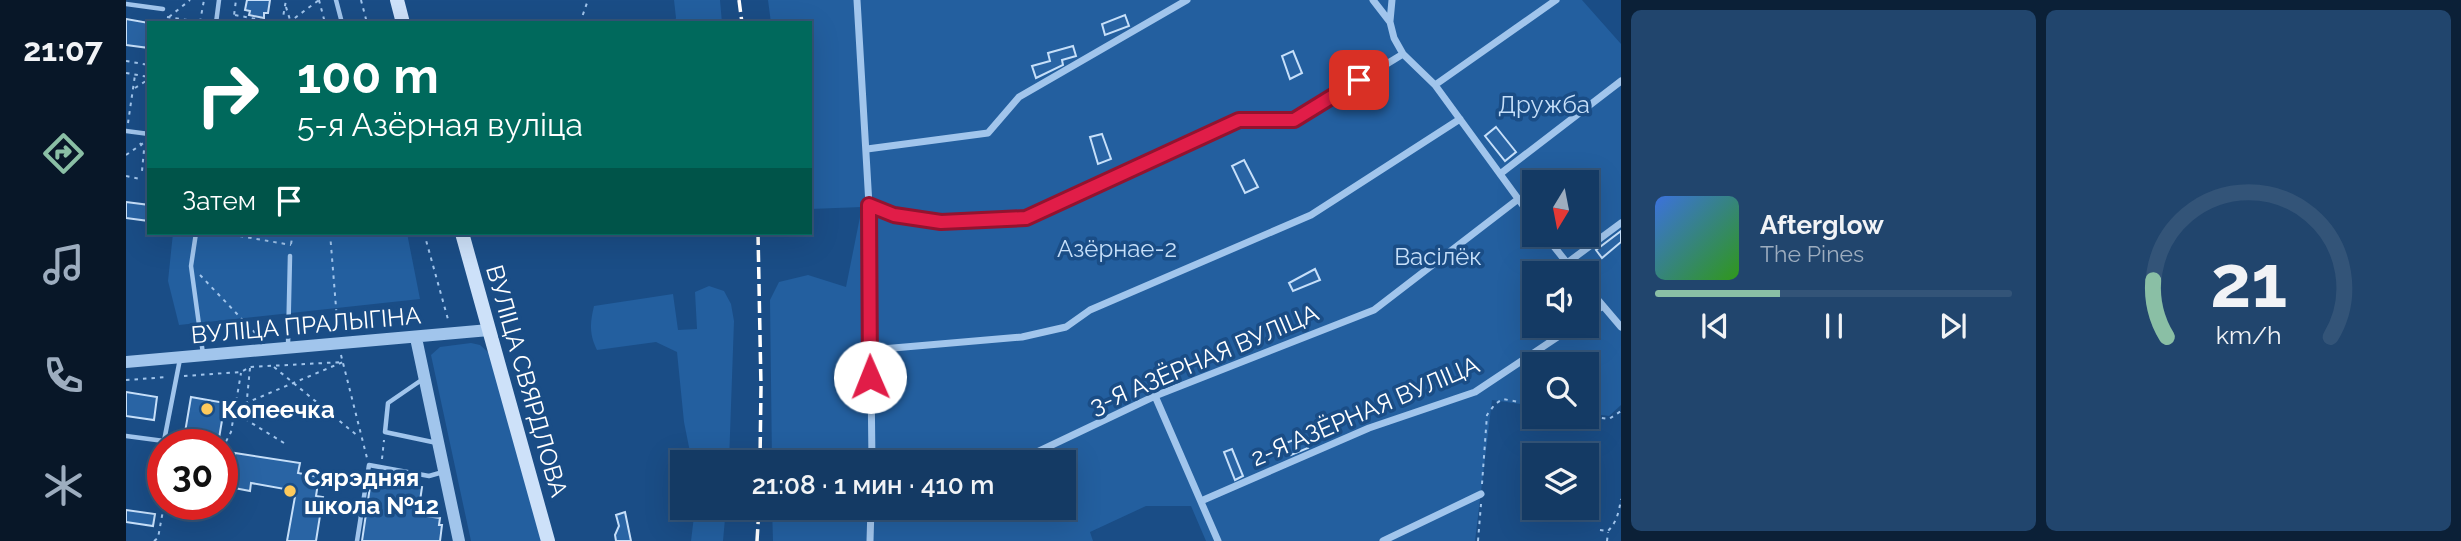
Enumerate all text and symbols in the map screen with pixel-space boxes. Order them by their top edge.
text: 21:07 [23,31,103,68]
text: 100 m [297,47,439,104]
icon: right [182,49,273,140]
pin [1329,50,1389,110]
icon: arrive [1340,61,1378,99]
park label: Дружба [1498,90,1590,119]
text: 5-я Азёрная вуліца [297,106,583,143]
icon: directions [39,129,88,178]
north arrow [1522,170,1600,247]
map controls [1522,170,1599,520]
icon: arrive [270,182,308,220]
text: Затем [182,186,256,216]
text: Afterglow [1760,210,1884,240]
park label: Азёрнае-2 [1057,234,1177,263]
text: 21 [2210,239,2287,324]
icon: music [39,240,88,289]
text: The Pines [1760,240,1864,267]
park label: Васілёк [1394,242,1482,271]
button: sound [1522,261,1599,338]
street label: ВУЛІЦА СВЯРДЛОВА [480,262,574,500]
street label: 3-Я АЗЁРНАЯ ВУЛІЦА [1085,298,1323,420]
street label: ВУЛІЦА ПРАЛЫГІНА [190,301,422,349]
icon: previous [1696,307,1734,345]
icon: pause [1815,307,1853,345]
icon: next [1934,307,1972,345]
text: km/h [2216,319,2281,349]
position arrow [833,340,907,414]
street label: 2-Я АЗЁРНАЯ ВУЛІЦА [1246,350,1484,472]
icon: phone [39,351,88,400]
button: search [1522,352,1599,429]
place label: Копеечка [221,395,335,424]
marker: Копеечка [199,401,215,417]
speed limit sign: 30 [147,429,238,520]
button: layers [1522,443,1599,520]
icon: climate [39,461,88,510]
place label: Сярэдняя школа №12 [304,463,439,520]
text: 21:08 · 1 мин · 410 m [752,470,994,500]
marker: Сярэдняя школа №12 [282,483,298,499]

